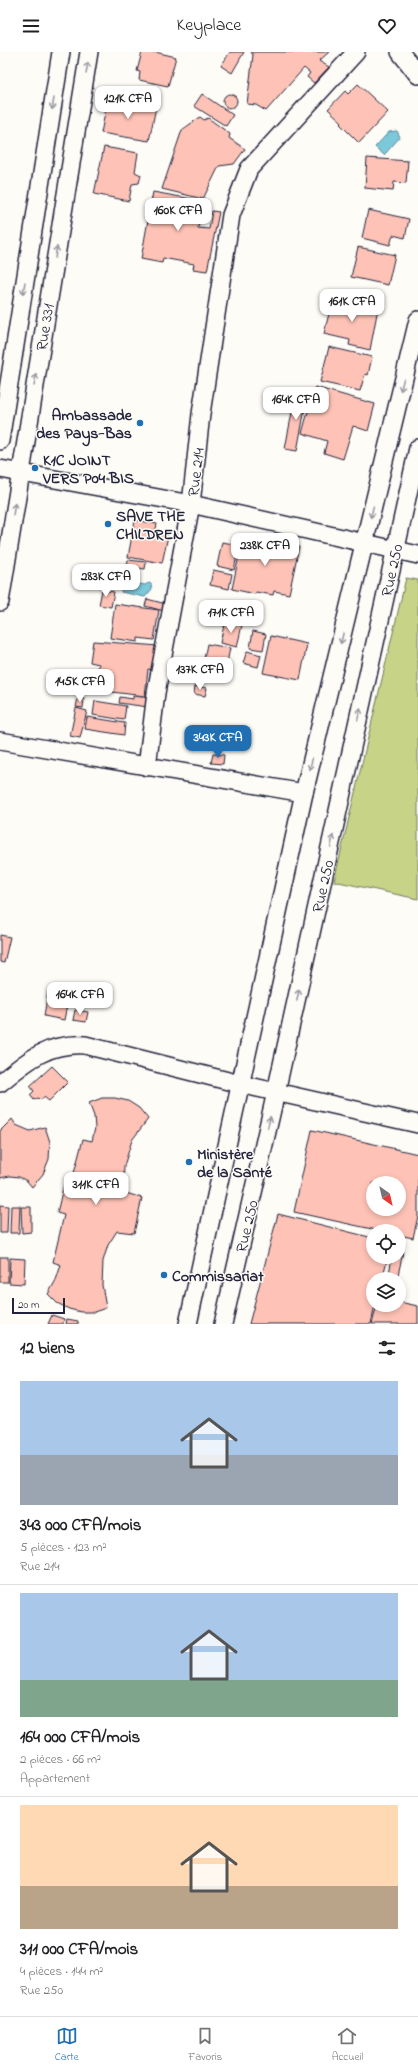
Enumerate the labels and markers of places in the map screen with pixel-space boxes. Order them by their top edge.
pin: 121K CFA [87,86,169,120]
pin: 160K CFA [137,198,219,232]
pin: 161K CFA [311,289,393,323]
pin: 164K CFA [255,387,337,421]
place label: Ambassade des Pays-Bas [36,404,133,447]
marker: Ambassade des Pays-Bas [135,418,145,428]
place label: K1C JOINT VERS P04 BIS [42,449,134,491]
marker: K1C JOINT VERS P04 BIS [30,463,40,473]
place label: SAVE THE CHILDREN [116,505,186,547]
marker: SAVE THE CHILDREN [103,519,113,529]
pin: 238K CFA [224,533,306,567]
pin: 283K CFA [65,564,147,598]
pin: 171K CFA [190,600,272,634]
pin: 137K CFA [159,657,241,691]
pin: 145K CFA [39,669,121,703]
pin: 343K CFA [177,725,259,759]
pin: 164K CFA [39,982,121,1016]
place label: Ministère de la Santé [197,1143,273,1185]
marker: Ministère de la Santé [184,1157,194,1167]
pin: 311K CFA [55,1172,137,1206]
place label: Commissariat [172,1265,264,1289]
marker: Commissariat [159,1270,169,1280]

